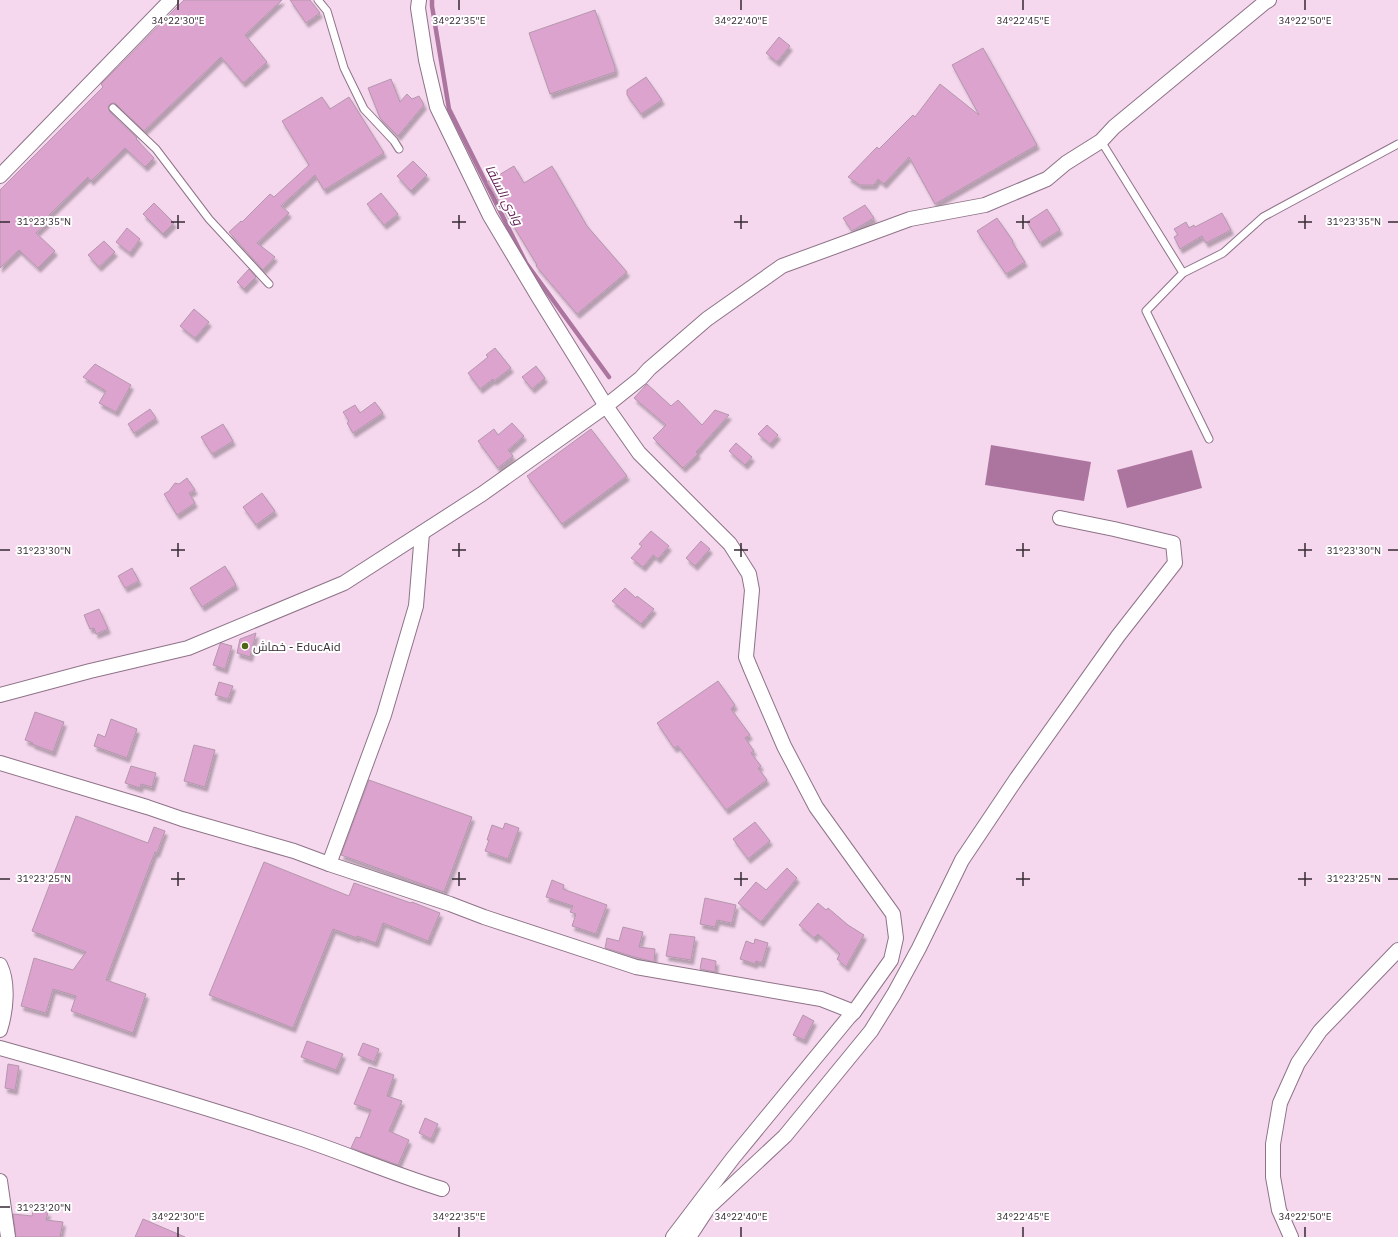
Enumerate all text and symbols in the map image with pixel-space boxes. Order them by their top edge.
text: 34°22'30"E [151,14,205,27]
text: 34°22'35"E [432,14,486,27]
text: 34°22'40"E [714,14,768,27]
text: 34°22'45"E [996,14,1050,27]
text: 34°22'50"E [1278,14,1332,27]
water label: وادي السلقا [480,162,527,230]
text: 31°23'35"N [17,215,71,228]
text: 31°23'35"N [1327,215,1381,228]
text: 31°23'30"N [17,544,71,557]
text: 31°23'30"N [1327,544,1381,557]
place label: خماش - EducAid [253,639,341,654]
marker: خماش - EducAid [240,641,250,651]
text: 31°23'25"N [17,872,71,885]
text: 31°23'25"N [1327,872,1381,885]
text: 31°23'20"N [17,1201,71,1214]
text: 34°22'30"E [151,1210,205,1223]
text: 34°22'35"E [432,1210,486,1223]
text: 34°22'40"E [714,1210,768,1223]
text: 34°22'45"E [996,1210,1050,1223]
text: 34°22'50"E [1278,1210,1332,1223]

